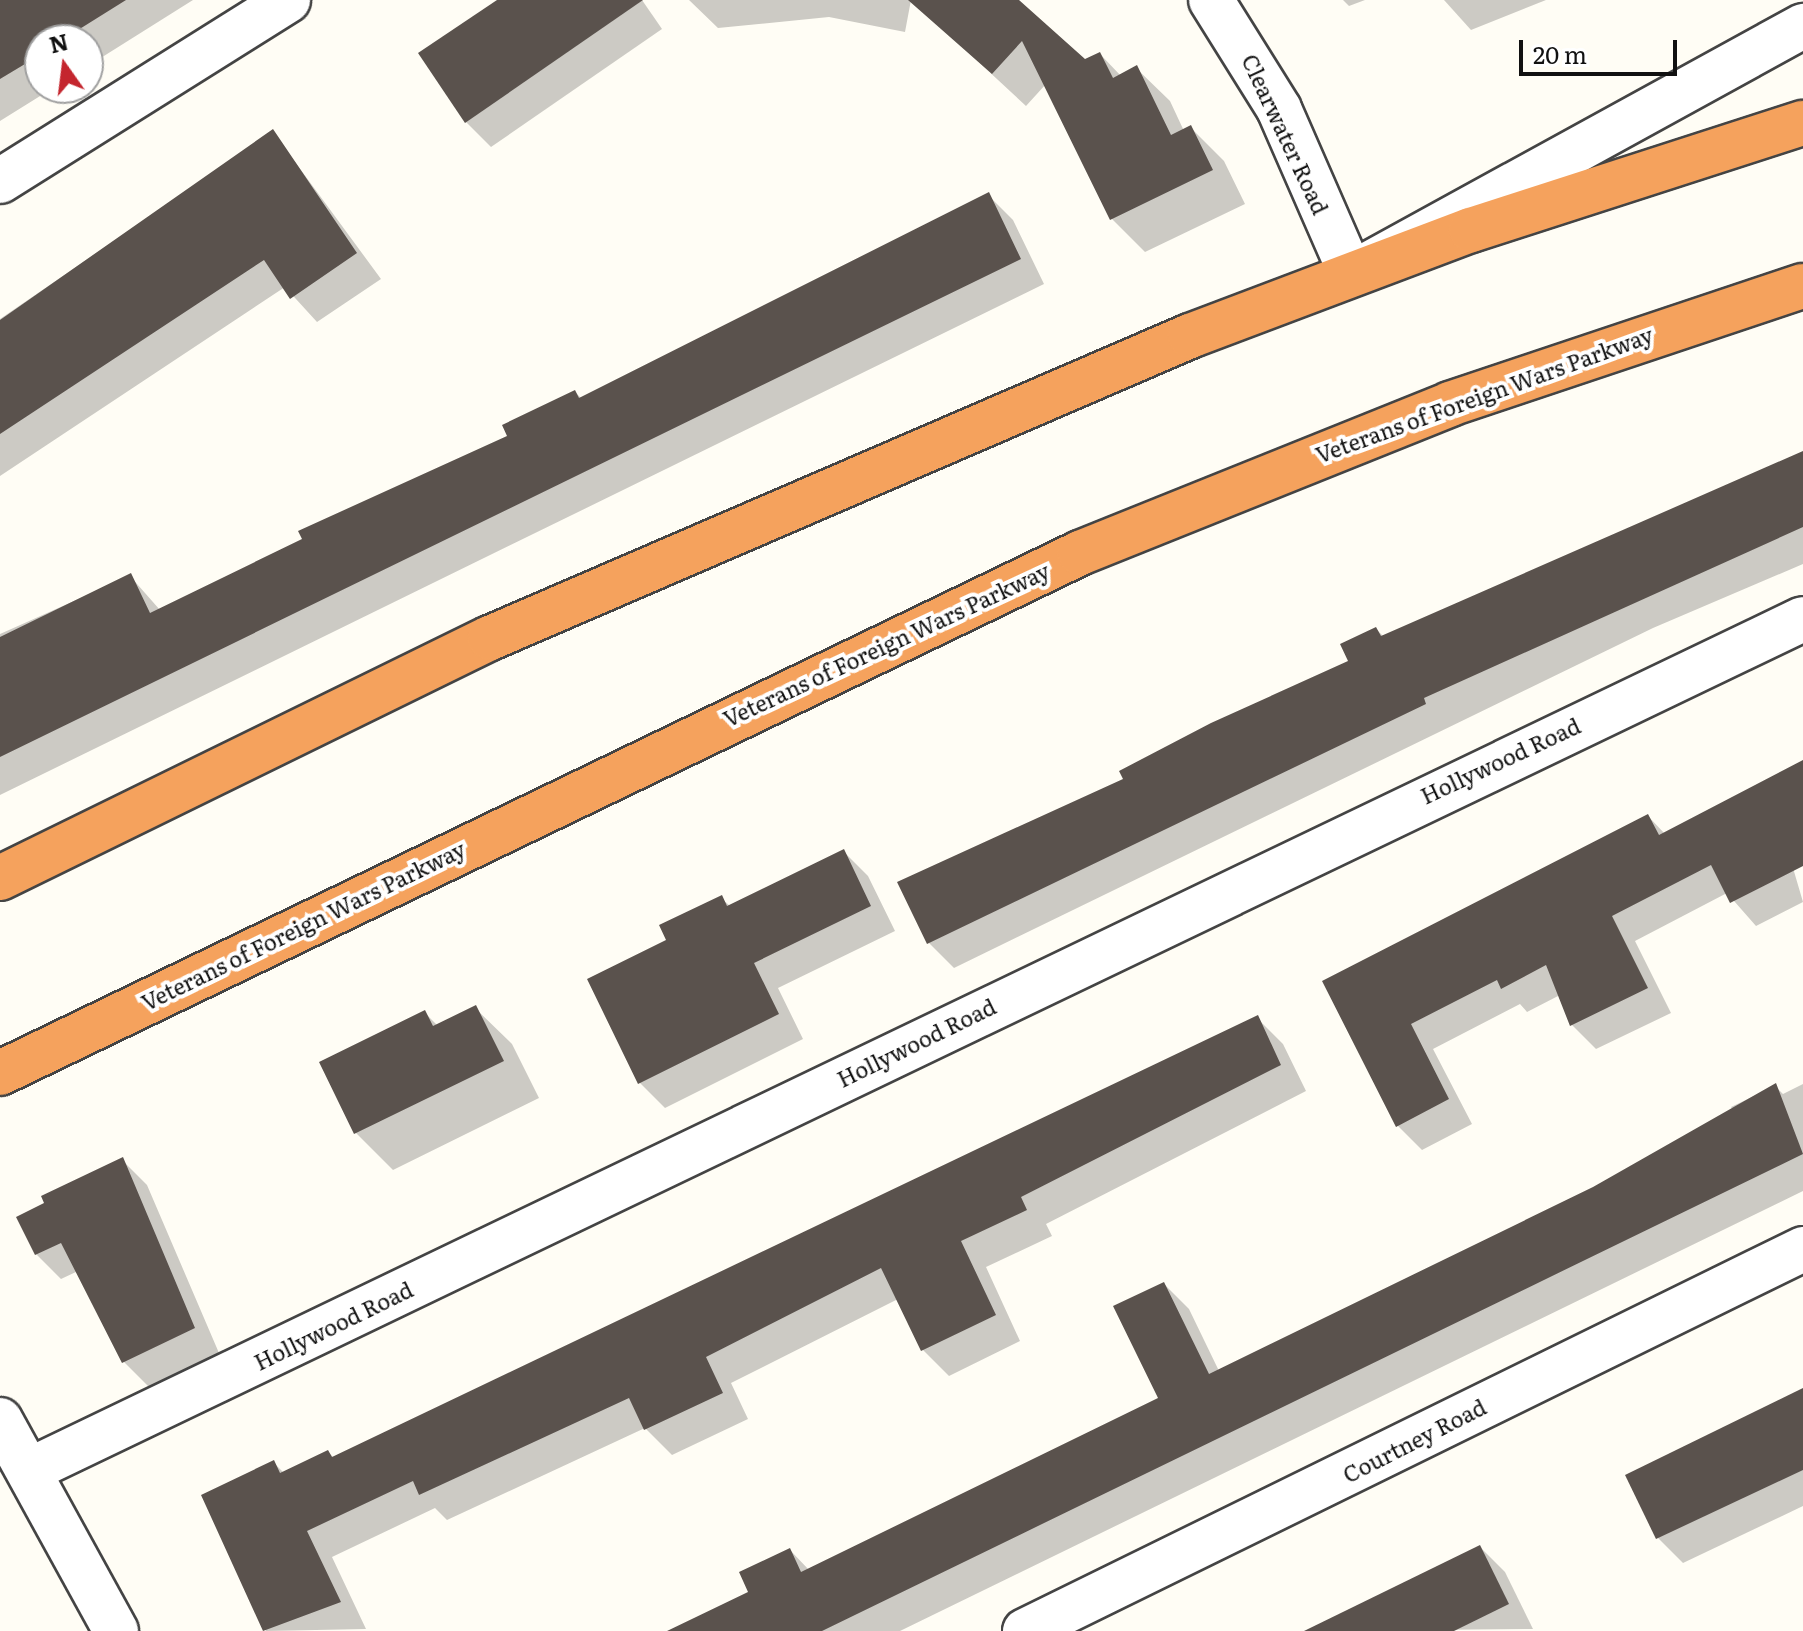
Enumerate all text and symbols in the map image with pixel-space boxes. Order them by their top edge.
north arrow [24,24,104,104]
text: N [46,24,72,60]
scale bar [1523,24,1681,74]
text: 20 m [1533,36,1587,71]
street label: Clearwater Road [1237,50,1335,218]
street label: Veterans of Foreign Wars Parkway [1312,321,1656,467]
street label: Veterans of Foreign Wars Parkway [719,557,1053,731]
street label: Hollywood Road [1416,711,1584,809]
street label: Veterans of Foreign Wars Parkway [137,835,469,1015]
street label: Hollywood Road [832,992,1000,1092]
street label: Hollywood Road [249,1275,417,1375]
street label: Courtney Road [1338,1393,1490,1487]

